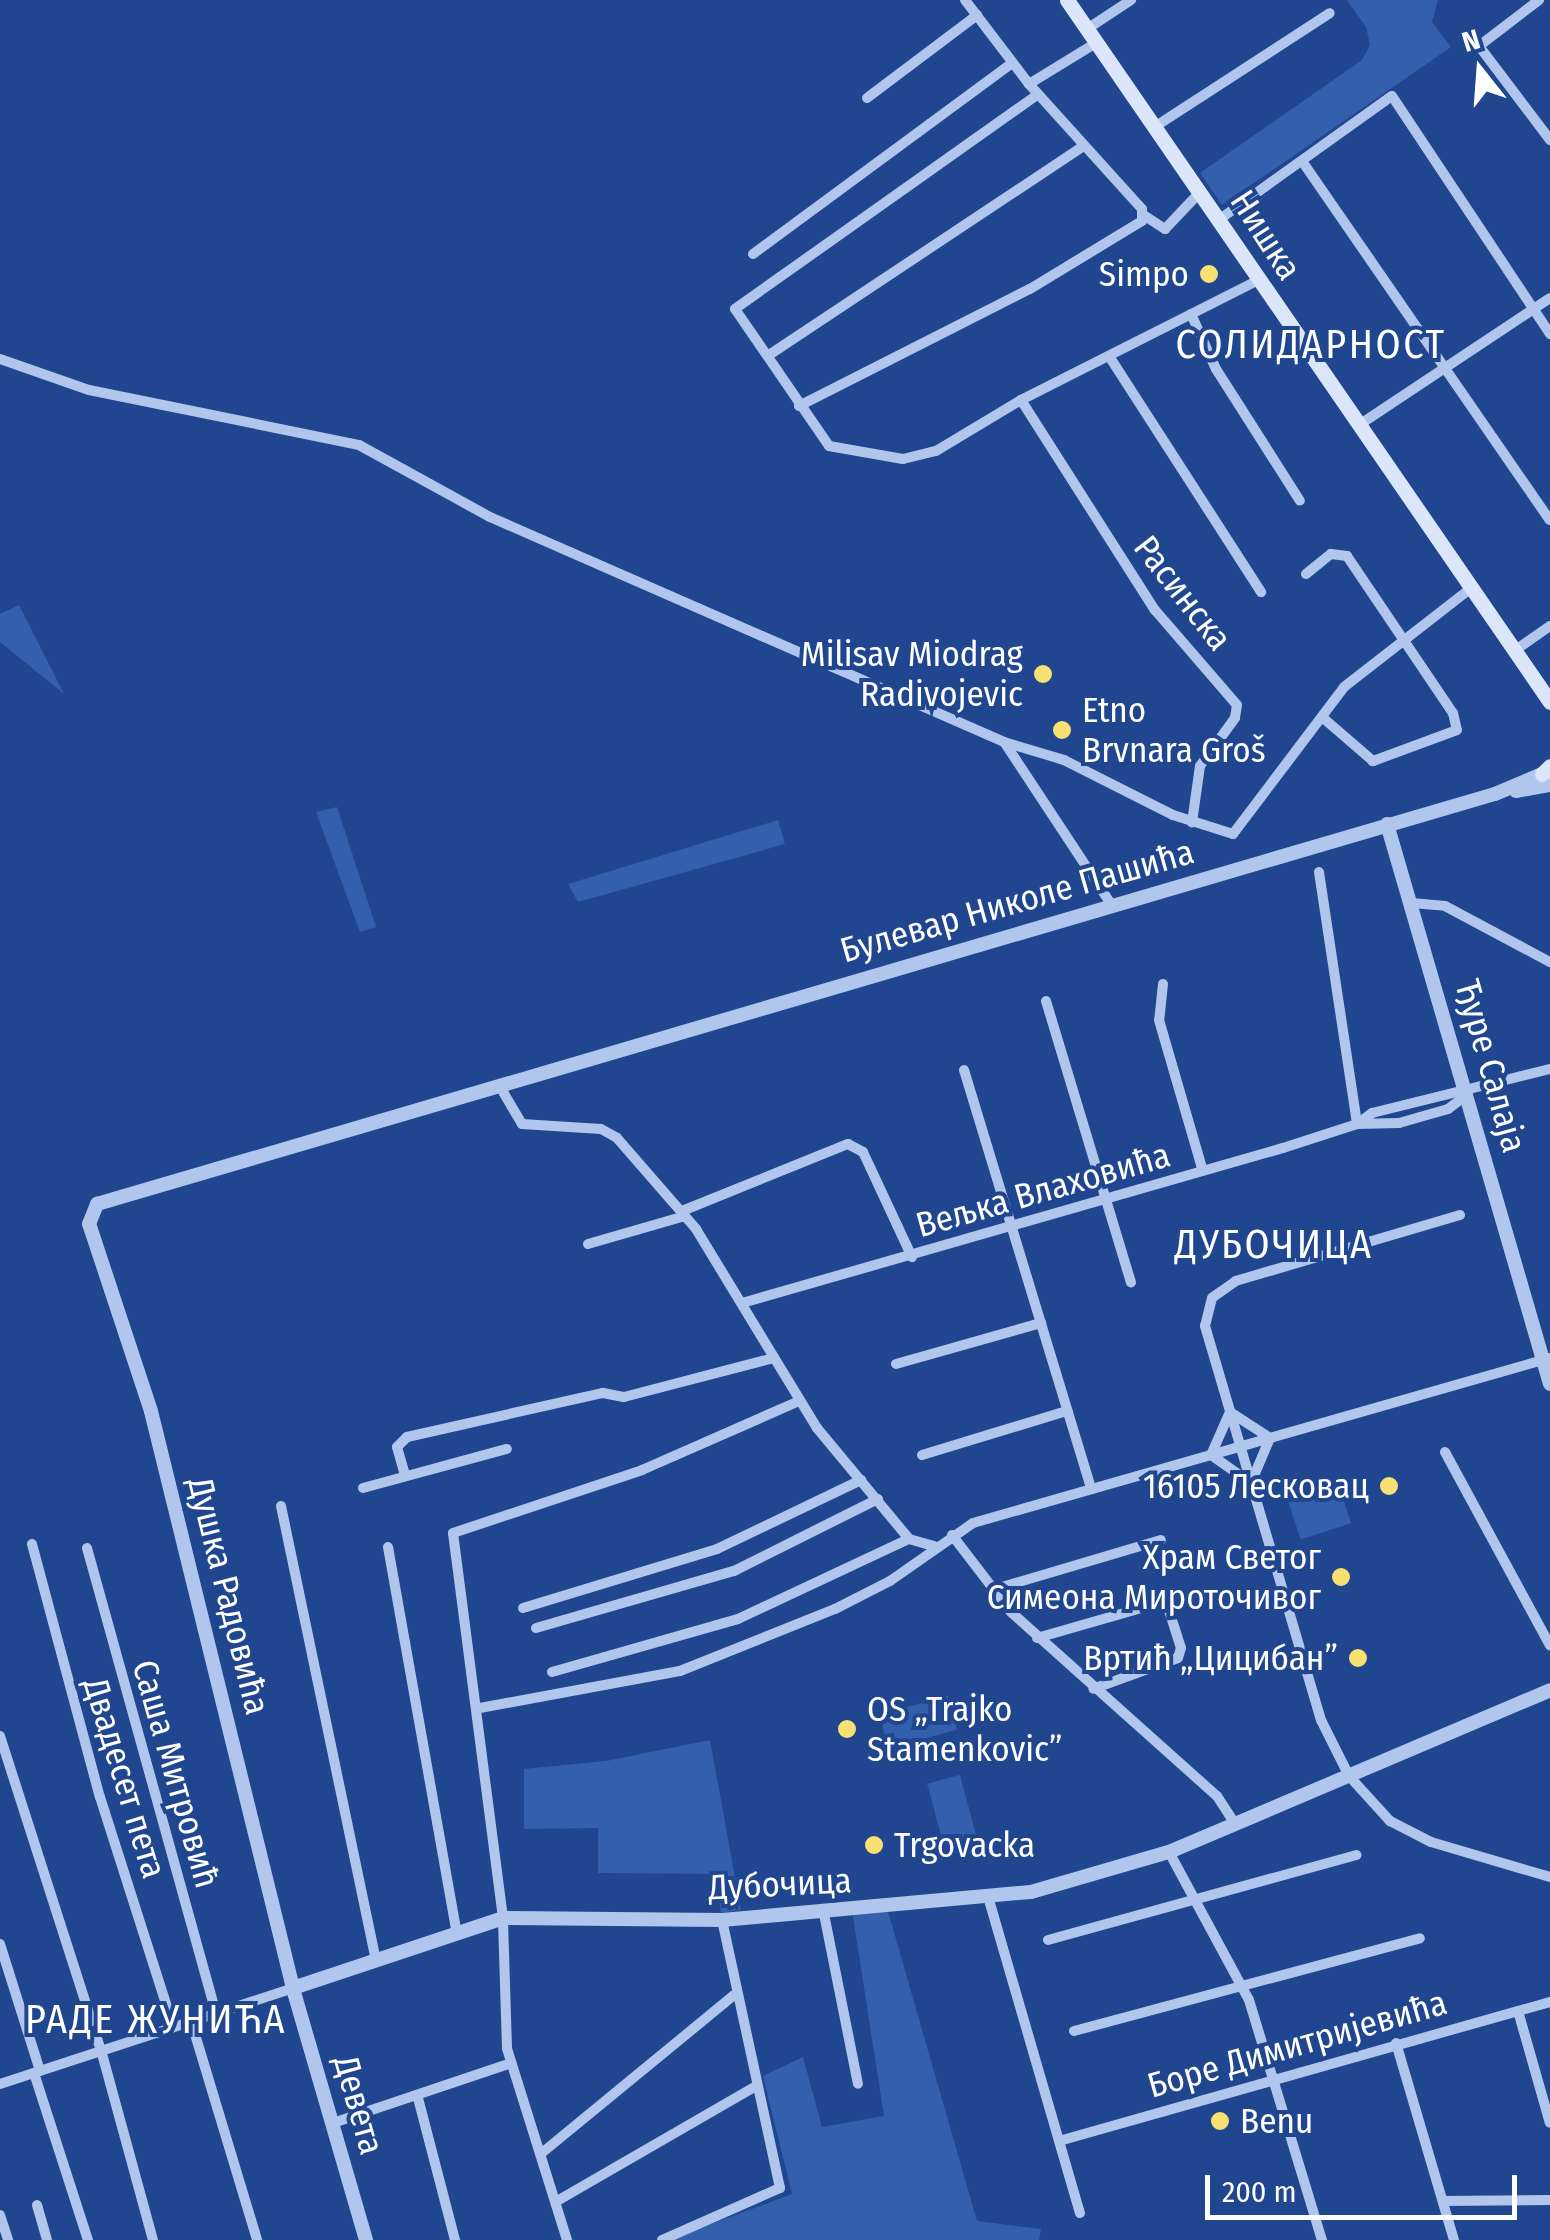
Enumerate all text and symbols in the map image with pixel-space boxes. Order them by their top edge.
north arrow [1430,20,1530,120]
text: N [1458,23,1484,59]
street label: Нишка [1222,182,1310,288]
place label: Simpo [1099,253,1189,295]
marker: Simpo [1198,263,1220,285]
district label: СОЛИДАРНОСТ [1175,321,1447,369]
street label: Расинска [1125,527,1241,659]
place label: Milisav Miodrag Radivojevic [801,633,1023,715]
marker: Milisav Miodrag Radivojevic [1032,663,1054,685]
place label: Etno Brvnara Groš [1082,689,1266,771]
marker: Etno Brvnara Groš [1051,719,1073,741]
street label: Булевар Николе Пашића [836,830,1198,972]
street label: Ђуре Салаја [1446,975,1536,1157]
street label: Вељка Влаховића [911,1134,1175,1246]
district label: ДУБОЧИЦА [1174,1221,1374,1269]
place label: 16105 Лесковац [1143,1465,1369,1507]
street label: Душка Радовића [179,1473,279,1719]
marker: 16105 Лесковац [1378,1475,1400,1497]
place label: Храм Светог Симеона Мироточивог [987,1536,1321,1618]
marker: Храм Светог Симеона Мироточивог [1330,1566,1352,1588]
place label: Вртић „Цицибан” [1083,1637,1338,1679]
marker: Вртић „Цицибан” [1347,1647,1369,1669]
street label: Саша Митровић [123,1655,229,1893]
street label: Двадесет пета [75,1673,175,1883]
place label: OS „Trajko Stamenkovic” [867,1688,1063,1770]
marker: OS „Trajko Stamenkovic” [836,1718,858,1740]
place label: Trgovacka [894,1824,1035,1866]
marker: Trgovacka [863,1834,885,1856]
street label: Дубочица [707,1859,853,1909]
street label: Боре Димитријевића [1143,1981,1451,2107]
district label: РАДЕ ЖУНИЋА [25,1996,287,2044]
street label: Девета [325,2051,393,2159]
place label: Benu [1240,2100,1313,2142]
marker: Benu [1209,2110,1231,2132]
scale bar [1210,2155,1522,2217]
text: 200 m [1222,2174,1297,2210]

